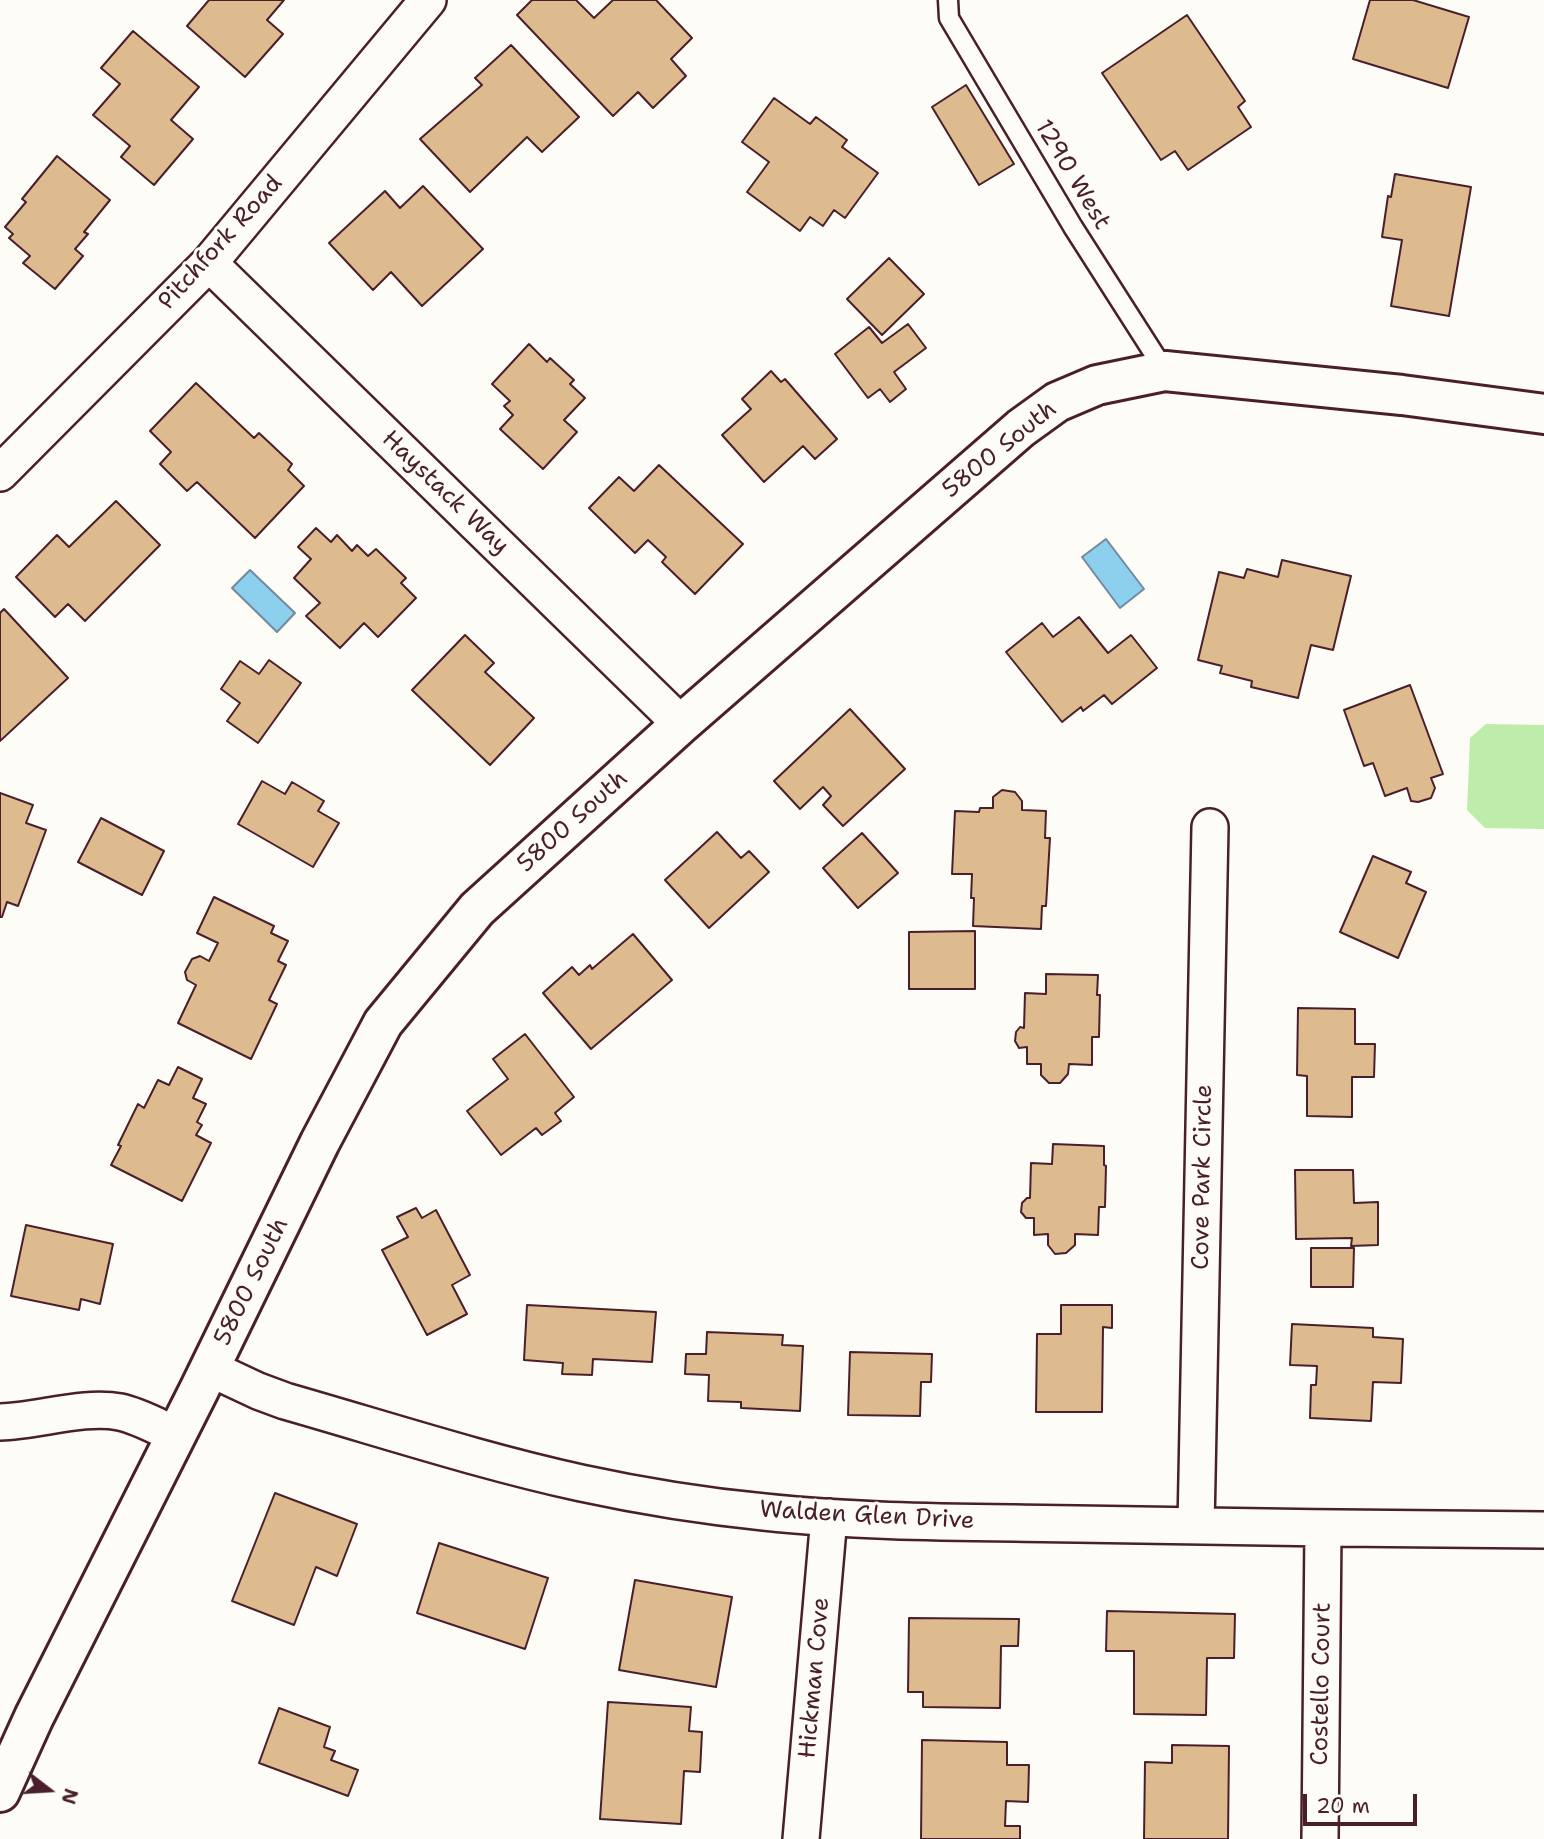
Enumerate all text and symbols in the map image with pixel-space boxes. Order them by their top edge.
street label: 1290 West [1028,115,1116,235]
street label: Pitchfork Road [153,170,289,316]
street label: 5800 South [937,395,1063,505]
street label: Haystack Way [375,425,515,561]
street label: 5800 South [512,765,634,879]
street label: Cove Park Circle [1187,1084,1219,1270]
street label: 5800 South [209,1213,295,1351]
street label: Walden Glen Drive [759,1496,975,1536]
street label: Hickman Cove [794,1596,836,1760]
street label: Costello Court [1306,1602,1338,1766]
north arrow [14,1755,84,1825]
scale bar [1306,1780,1420,1824]
text: N [55,1785,84,1807]
text: 20 m [1316,1792,1370,1820]

